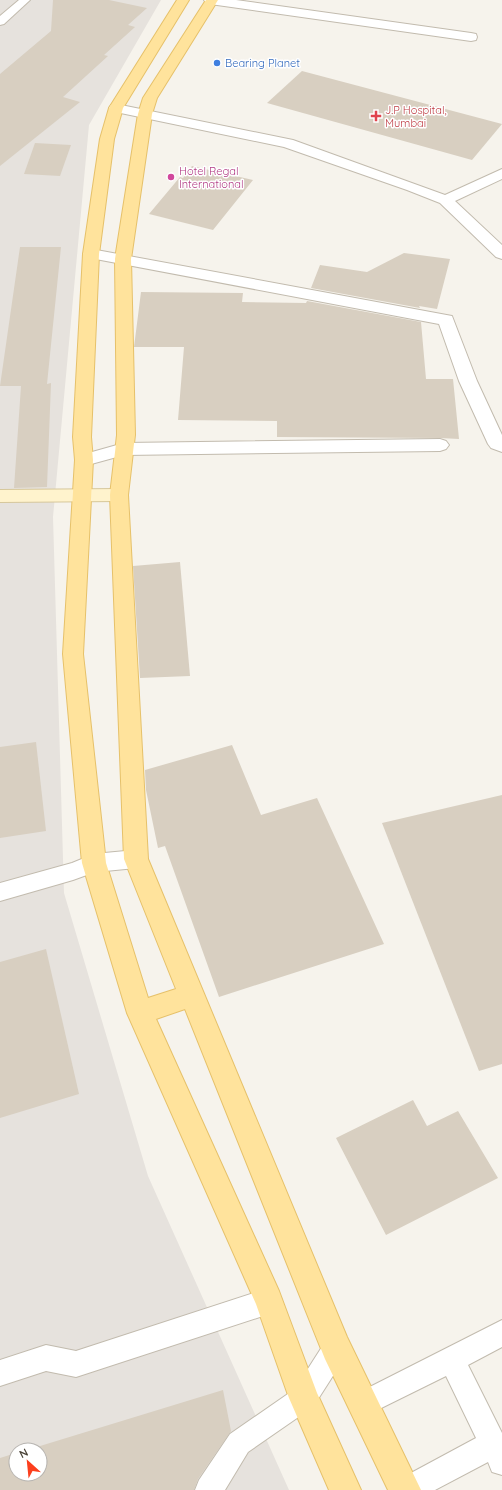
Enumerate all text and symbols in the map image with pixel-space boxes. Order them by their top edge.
place label: Bearing Planet [225,56,300,70]
marker: Bearing Planet [212,58,222,68]
place label: J.P Hospital, Mumbai [385,103,447,130]
marker: J.P Hospital, Mumbai [370,110,382,122]
place label: Hotel Regal International [179,164,244,191]
marker: Hotel Regal International [166,172,176,182]
north arrow [8,1442,48,1482]
text: N [17,1445,30,1461]

